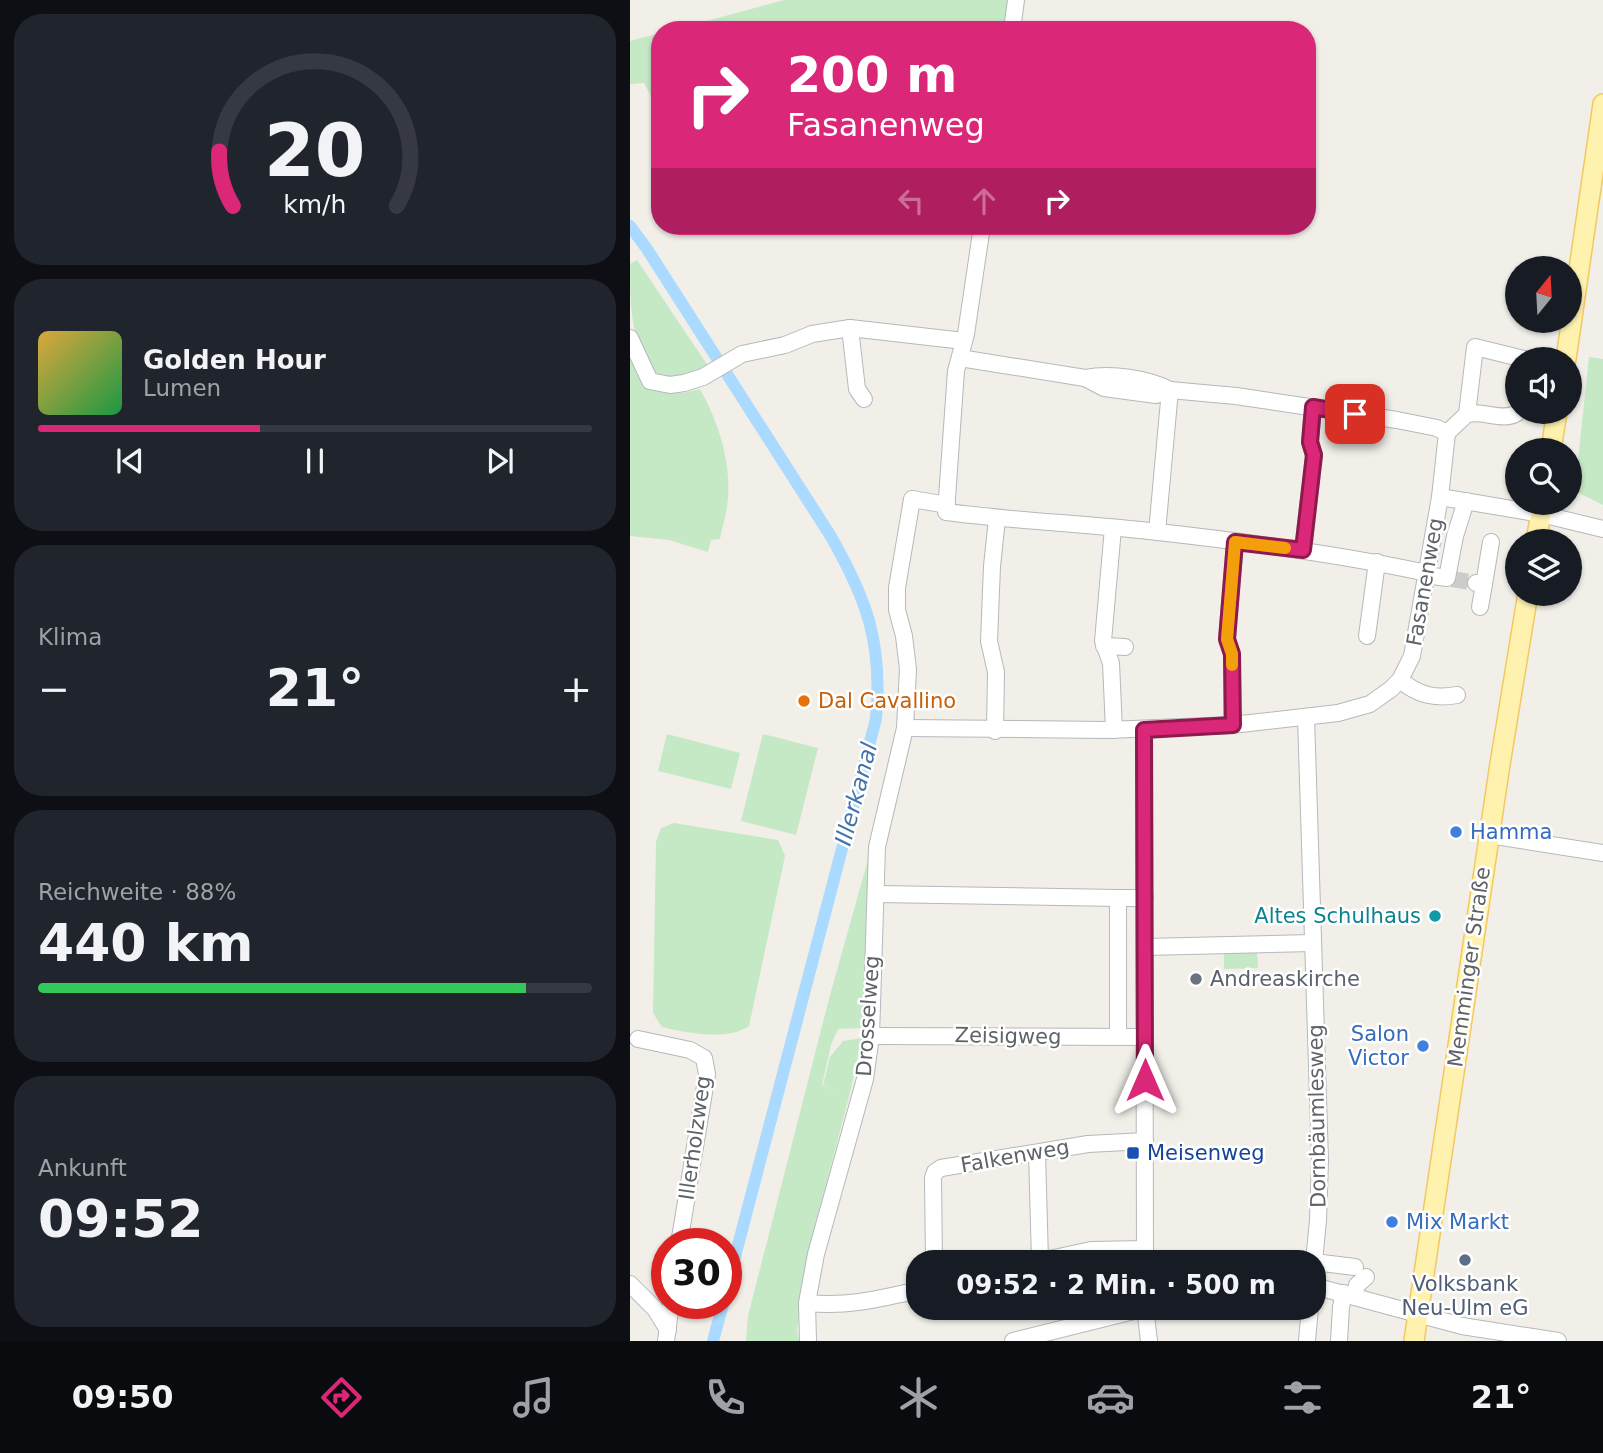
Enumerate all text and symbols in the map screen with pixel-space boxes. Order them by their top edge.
text: 200 m [787,47,957,104]
icon: right [672,49,763,140]
text: Fasanenweg [787,106,985,144]
text: 20 [264,108,366,193]
icon: left [892,182,930,220]
icon: ahead [965,182,1003,220]
icon: right [1038,182,1076,220]
text: km/h [283,190,347,219]
north arrow [1505,256,1582,332]
map controls [1505,256,1582,606]
text: Golden Hour [143,345,326,375]
button: sound [1505,347,1582,424]
text: Lumen [143,375,221,401]
pin [1325,384,1385,444]
icon: arrive [1336,395,1374,433]
button: search [1505,438,1582,515]
icon: previous [111,442,149,480]
icon: pause [296,442,334,480]
icon: next [481,442,519,480]
street label: Fasanenweg [1402,516,1448,648]
button: layers [1505,529,1582,606]
text: Klima [38,624,102,650]
text: 21° [266,658,364,718]
text: − [38,667,70,711]
text: + [560,667,592,711]
place label: Dal Cavallino [818,689,956,713]
marker: Dal Cavallino [796,693,812,709]
water label: Illerkanal [830,739,882,848]
place label: Hamma [1470,820,1552,844]
marker: Hamma [1448,824,1464,840]
street label: Memminger Straße [1443,865,1495,1069]
text: Reichweite · 88% [38,879,236,905]
place label: Altes Schulhaus [1254,904,1421,928]
marker: Altes Schulhaus [1427,908,1443,924]
text: 440 km [38,913,253,973]
street label: Drosselweg [852,955,884,1077]
place label: Andreaskirche [1210,967,1360,991]
marker: Andreaskirche [1188,971,1204,987]
place label: Salon Victor [1348,1022,1409,1070]
street label: Zeisigweg [954,1023,1062,1049]
street label: Dornbäumlesweg [1303,1024,1331,1208]
marker: Salon Victor [1415,1038,1431,1054]
position arrow [1108,1043,1182,1117]
street label: Illerholzweg [674,1074,716,1202]
street label: Falkenweg [959,1135,1071,1177]
place label: Meisenweg [1147,1141,1264,1165]
marker: Meisenweg [1125,1145,1141,1161]
text: Ankunft [38,1155,127,1181]
text: 09:52 [38,1189,204,1249]
place label: Mix Markt [1406,1210,1509,1234]
marker: Mix Markt [1384,1214,1400,1230]
speed limit sign: 30 [651,1228,742,1319]
marker: Volksbank Neu-Ulm eG [1457,1252,1473,1268]
text: 09:52 · 2 Min. · 500 m [956,1270,1276,1300]
place label: Volksbank Neu-Ulm eG [1401,1272,1529,1320]
icon: directions [317,1373,366,1422]
icon: music [509,1373,558,1422]
icon: phone [701,1373,750,1422]
icon: climate [894,1373,943,1422]
icon: car [1086,1373,1135,1422]
icon: filters [1278,1373,1327,1422]
text: 09:50 [72,1378,174,1416]
text: 21° [1471,1378,1531,1416]

